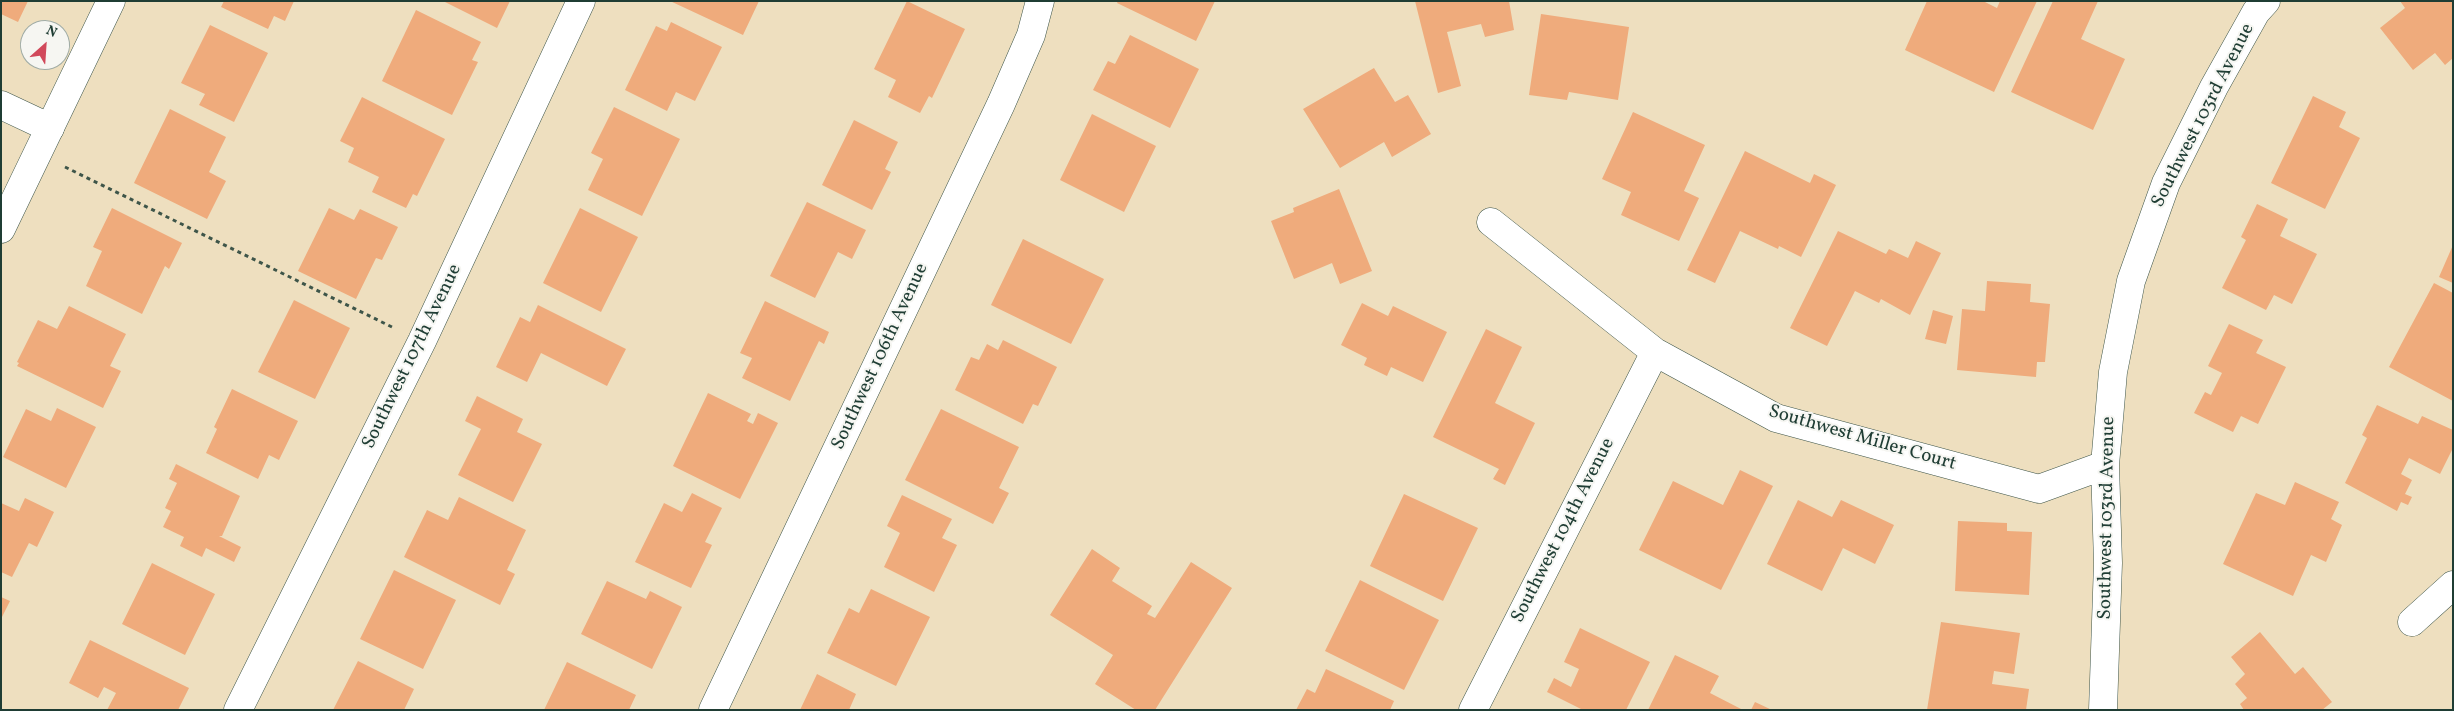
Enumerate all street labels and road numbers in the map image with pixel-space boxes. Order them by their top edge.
street label: Southwest 103rd Avenue [2148,20,2260,212]
street label: Southwest 106th Avenue [828,260,934,454]
street label: Southwest 107th Avenue [358,261,468,453]
street label: Southwest Miller Court [1766,401,1958,477]
street label: Southwest 103rd Avenue [2095,416,2121,620]
street label: Southwest 104th Avenue [1507,435,1621,627]

